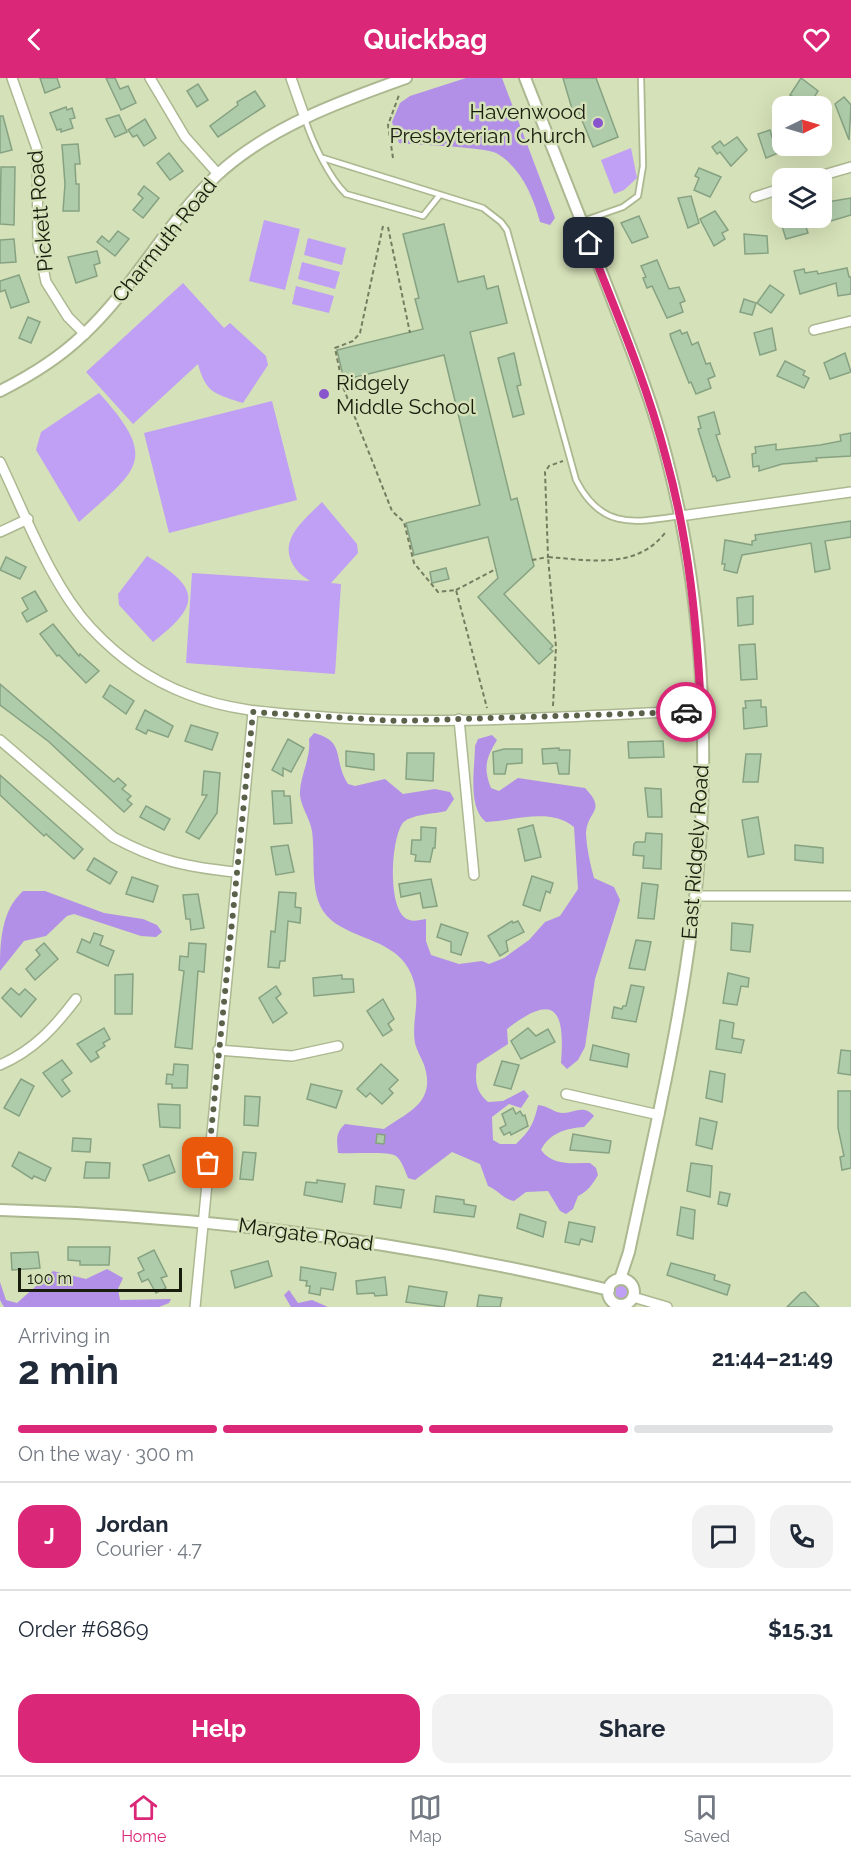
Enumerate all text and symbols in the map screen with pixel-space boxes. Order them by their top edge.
icon: back [18,23,51,56]
icon: heart [800,23,833,56]
text: Quickbag [364,24,487,55]
north arrow [772,96,832,156]
map controls [772,96,832,228]
place label: Havenwood Presbyterian Church [389,99,586,148]
marker: Havenwood Presbyterian Church [591,116,605,130]
street label: Pickett Road [22,149,58,273]
button: layers [772,168,832,228]
street label: Charmuth Road [106,173,222,307]
pin [563,217,614,268]
icon: home [572,226,605,259]
place label: Ridgely Middle School [336,370,476,419]
marker: Ridgely Middle School [317,387,331,401]
courier [656,682,716,742]
icon: car [670,696,703,729]
street label: East Ridgely Road [676,764,714,940]
pin [182,1137,233,1188]
icon: bag [191,1146,224,1179]
street label: Margate Road [237,1212,375,1256]
scale bar [18,1265,182,1292]
text: 100 m [27,1269,72,1288]
text: Arriving in [18,1324,110,1348]
text: 21:44–21:49 [712,1345,833,1371]
text: 2 min [18,1347,119,1393]
text: On the way · 300 m [18,1442,194,1466]
button: chat [692,1505,755,1568]
button: phone [770,1505,833,1568]
text: Jordan [96,1511,168,1537]
text: J [44,1523,55,1549]
text: Courier · 4.7 [96,1537,202,1561]
text: Order #6869 [18,1616,149,1642]
text: $15.31 [768,1616,833,1642]
button: Help [18,1694,420,1763]
button: Share [432,1694,833,1763]
tab: Home [121,1791,166,1846]
tab: Map [409,1791,442,1846]
tab: Saved [684,1791,730,1846]

